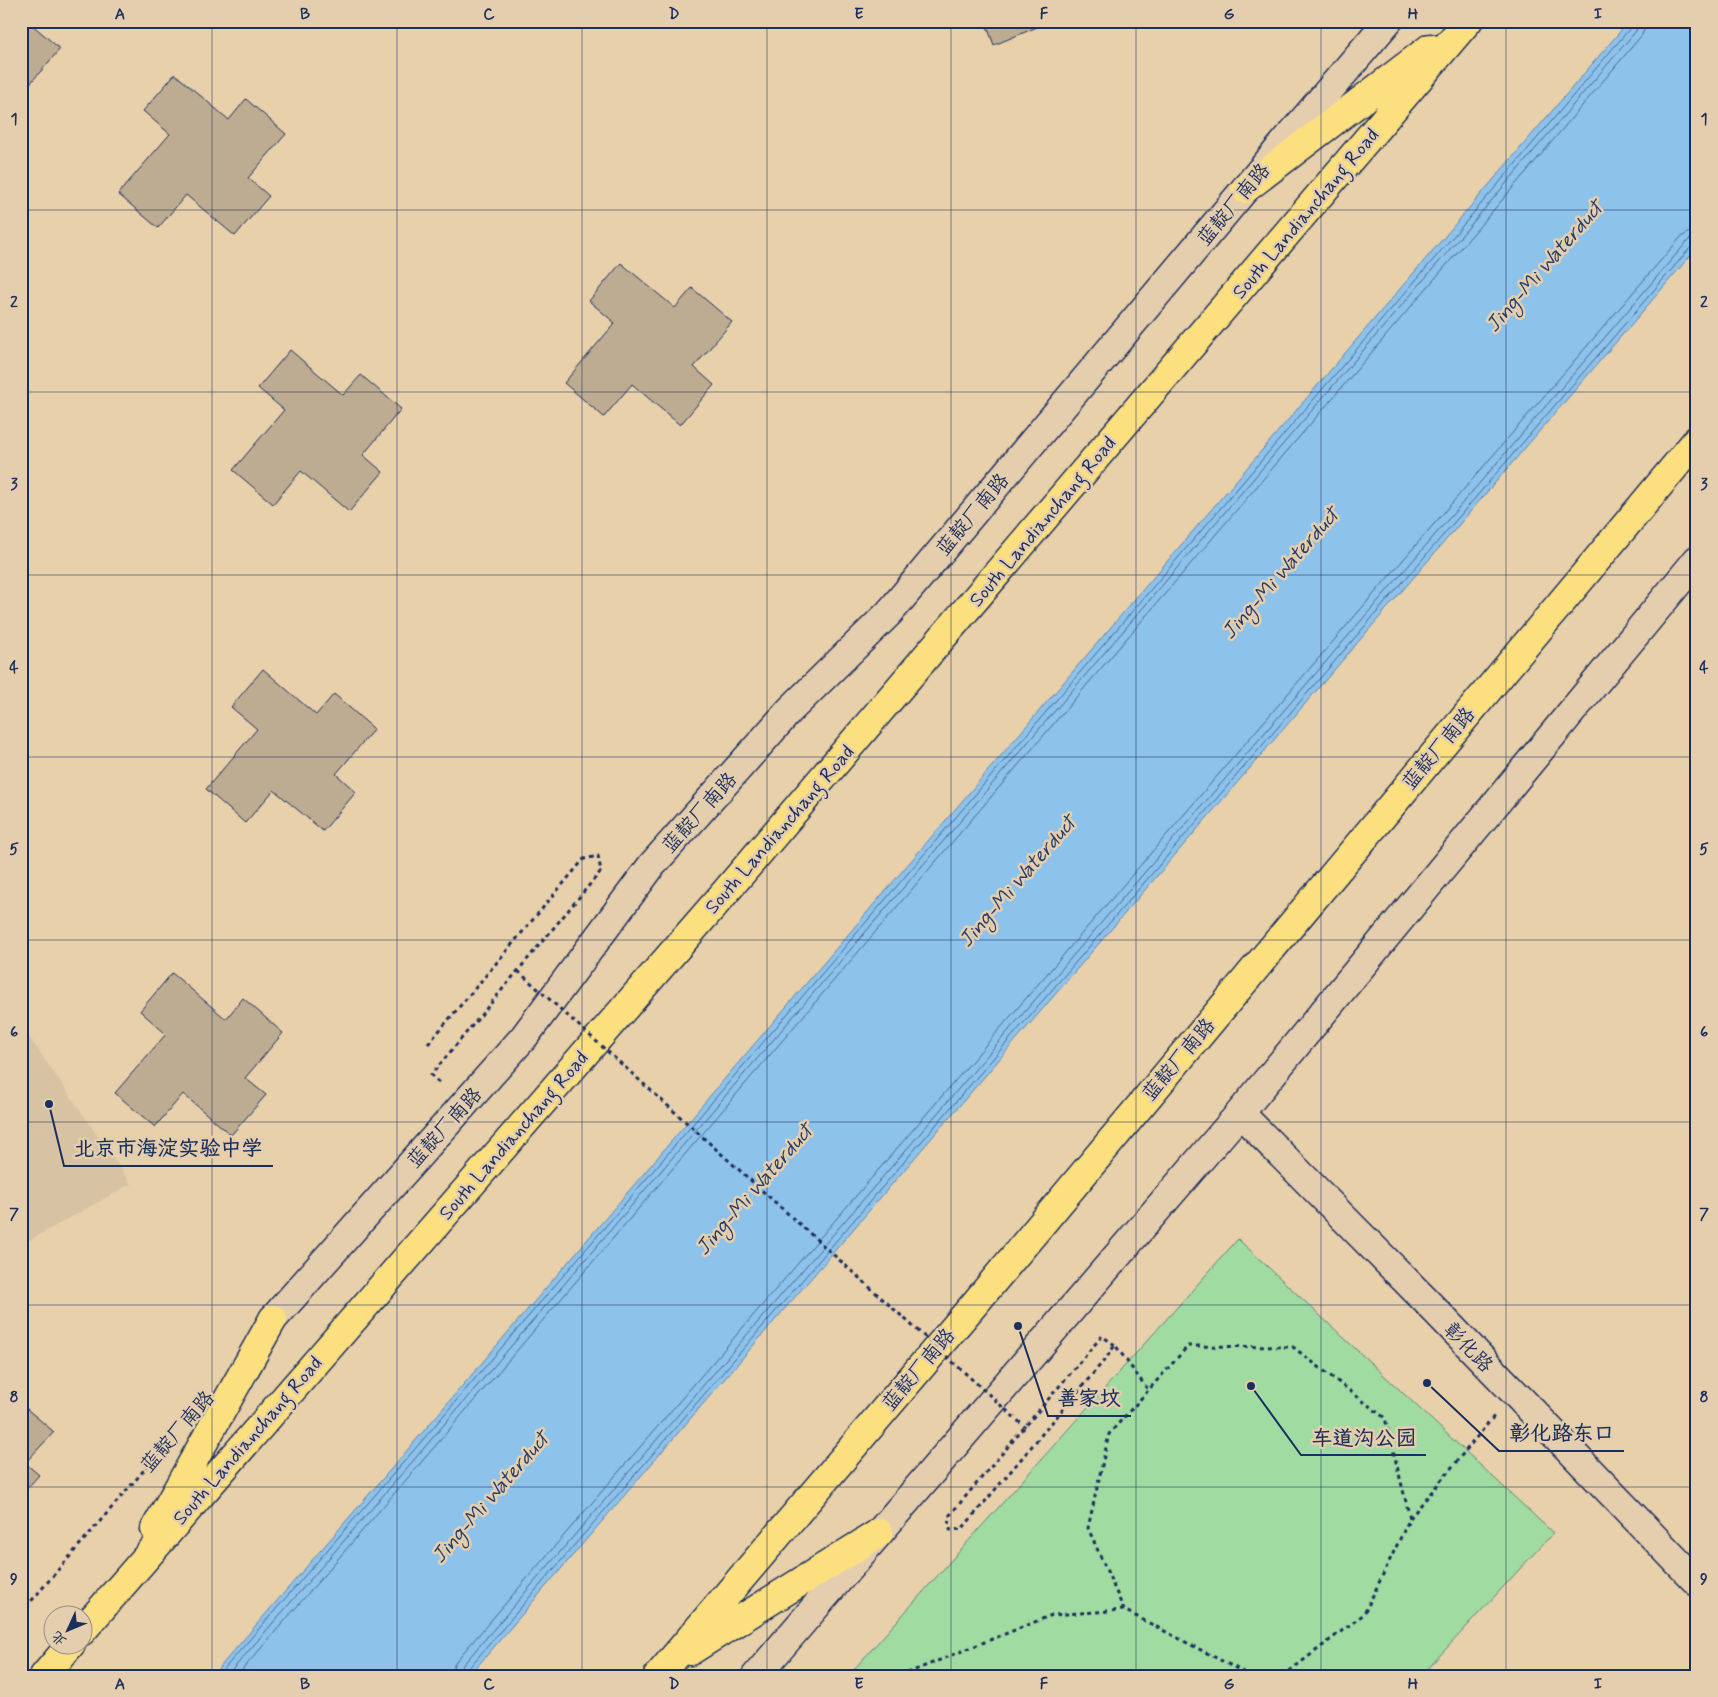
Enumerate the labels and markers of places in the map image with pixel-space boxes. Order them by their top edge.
callout: 北京市海淀实验中学 [64,1130,273,1166]
callout: 善家坟 [1048,1380,1131,1416]
callout: 彰化路东口 [1499,1415,1624,1451]
callout: 车道沟公园 [1301,1419,1426,1455]

